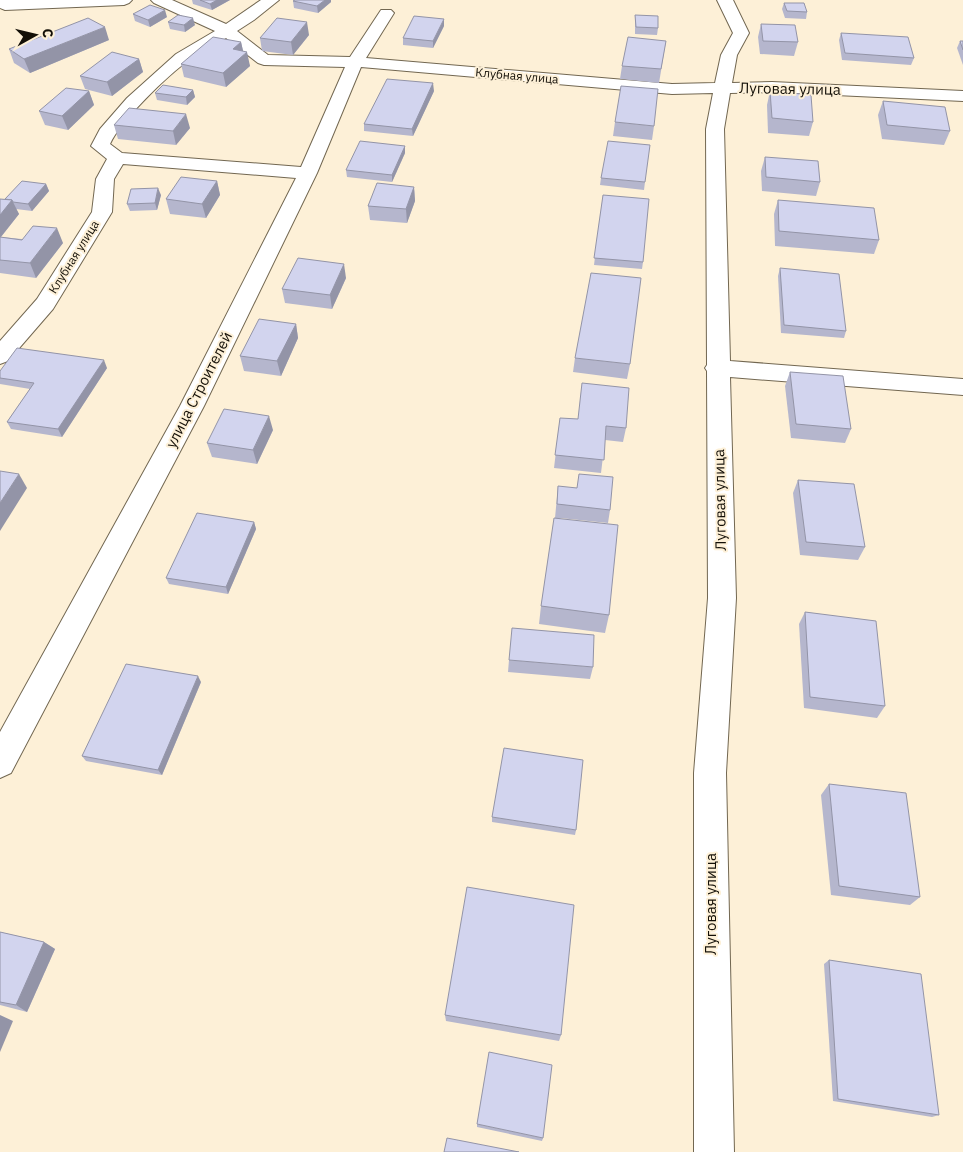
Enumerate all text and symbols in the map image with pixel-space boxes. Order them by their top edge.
north arrow [10,10,60,60]
text: С [38,27,57,39]
street label: Клубная улица [475,64,560,87]
street label: Луговая улица [739,78,841,99]
street label: Клубная улица [45,217,102,296]
street label: улица Строителей [161,328,236,451]
street label: Луговая улица [709,449,730,551]
street label: Луговая улица [701,853,720,955]

